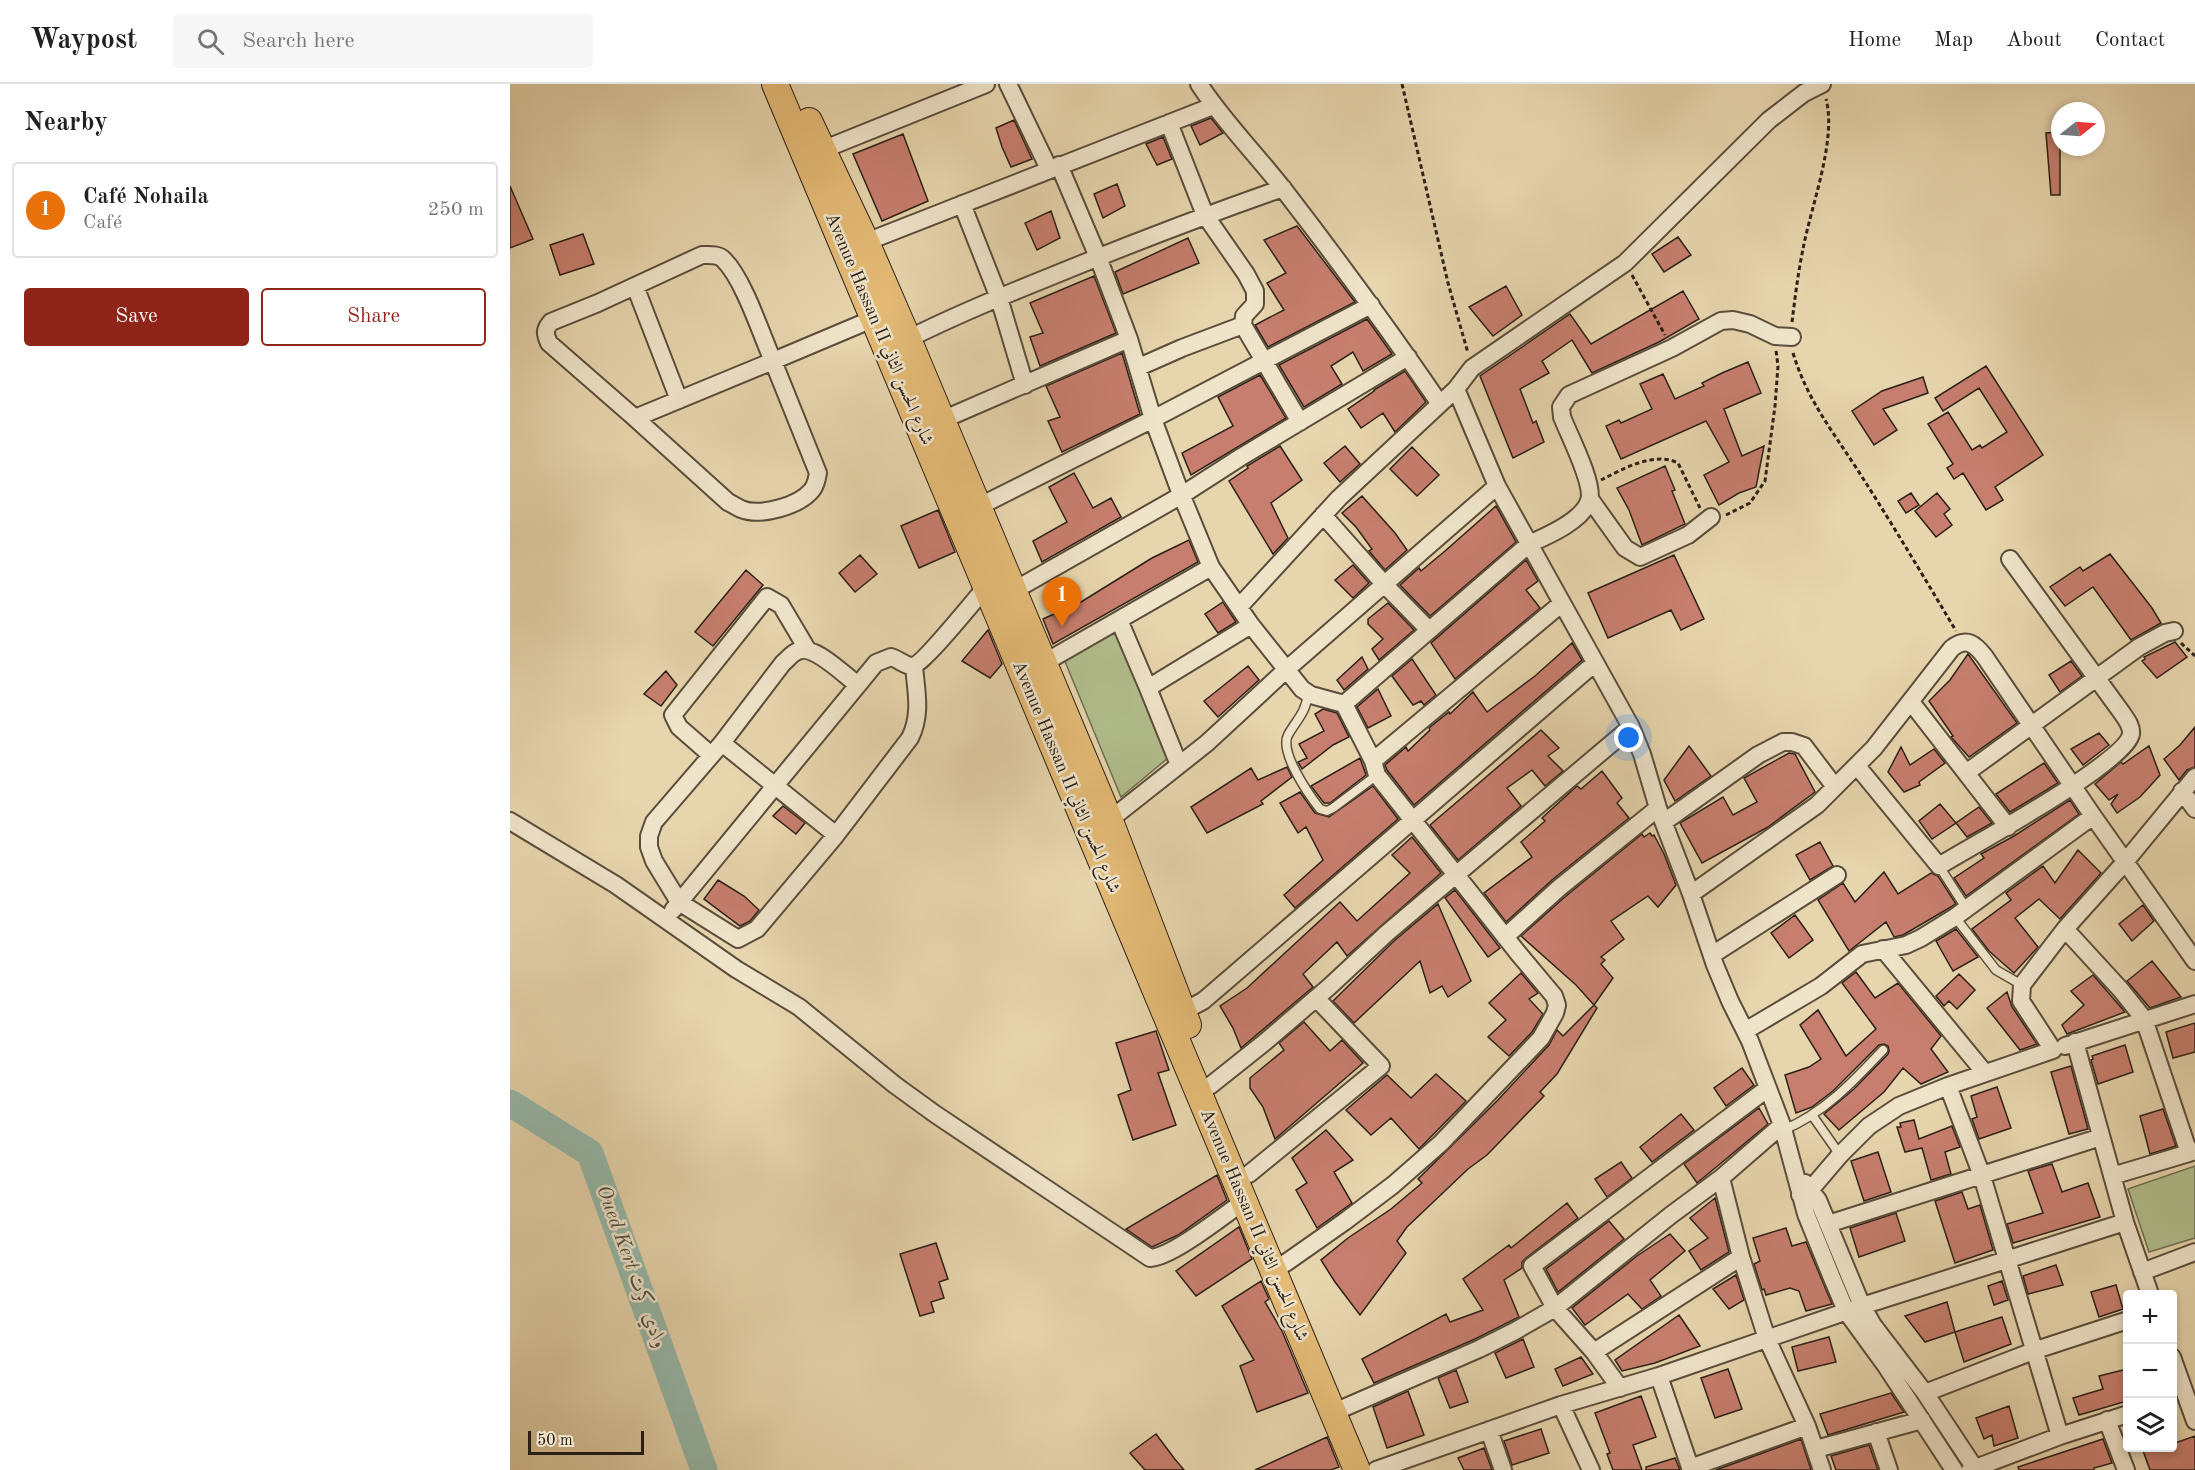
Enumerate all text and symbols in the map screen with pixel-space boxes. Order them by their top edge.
search box [173,14,593,68]
icon: search [194,25,227,58]
text: Waypost [30,27,137,55]
text: Search here [242,30,355,52]
text: Home [1848,30,1901,51]
text: Map [1934,30,1973,51]
text: About [2006,30,2062,51]
text: Contact [2095,30,2165,51]
north arrow [2051,102,2105,156]
text: Nearby [24,110,108,136]
text: Café Nohaila [83,186,209,208]
text: 1 [40,200,51,220]
text: 250 m [428,200,484,220]
street label: Avenue Hassan II شارع الحسن الثاني [817,210,936,450]
text: Café [83,213,122,233]
button: Save [24,288,249,346]
button: Share [261,288,486,346]
pin: 1 [1042,578,1082,627]
street label: Avenue Hassan II شارع الحسن الثاني [1004,658,1123,898]
your location [1614,723,1643,752]
street label: Avenue Hassan II شارع الحسن الثاني [1192,1106,1311,1346]
water label: Oued Kert وادي كرت [589,1182,672,1352]
map controls [2123,1290,2177,1452]
button: + [2123,1290,2177,1344]
button: − [2123,1344,2177,1398]
button: layers [2123,1398,2177,1452]
scale bar [528,1428,644,1456]
text: 50 m [537,1433,573,1449]

